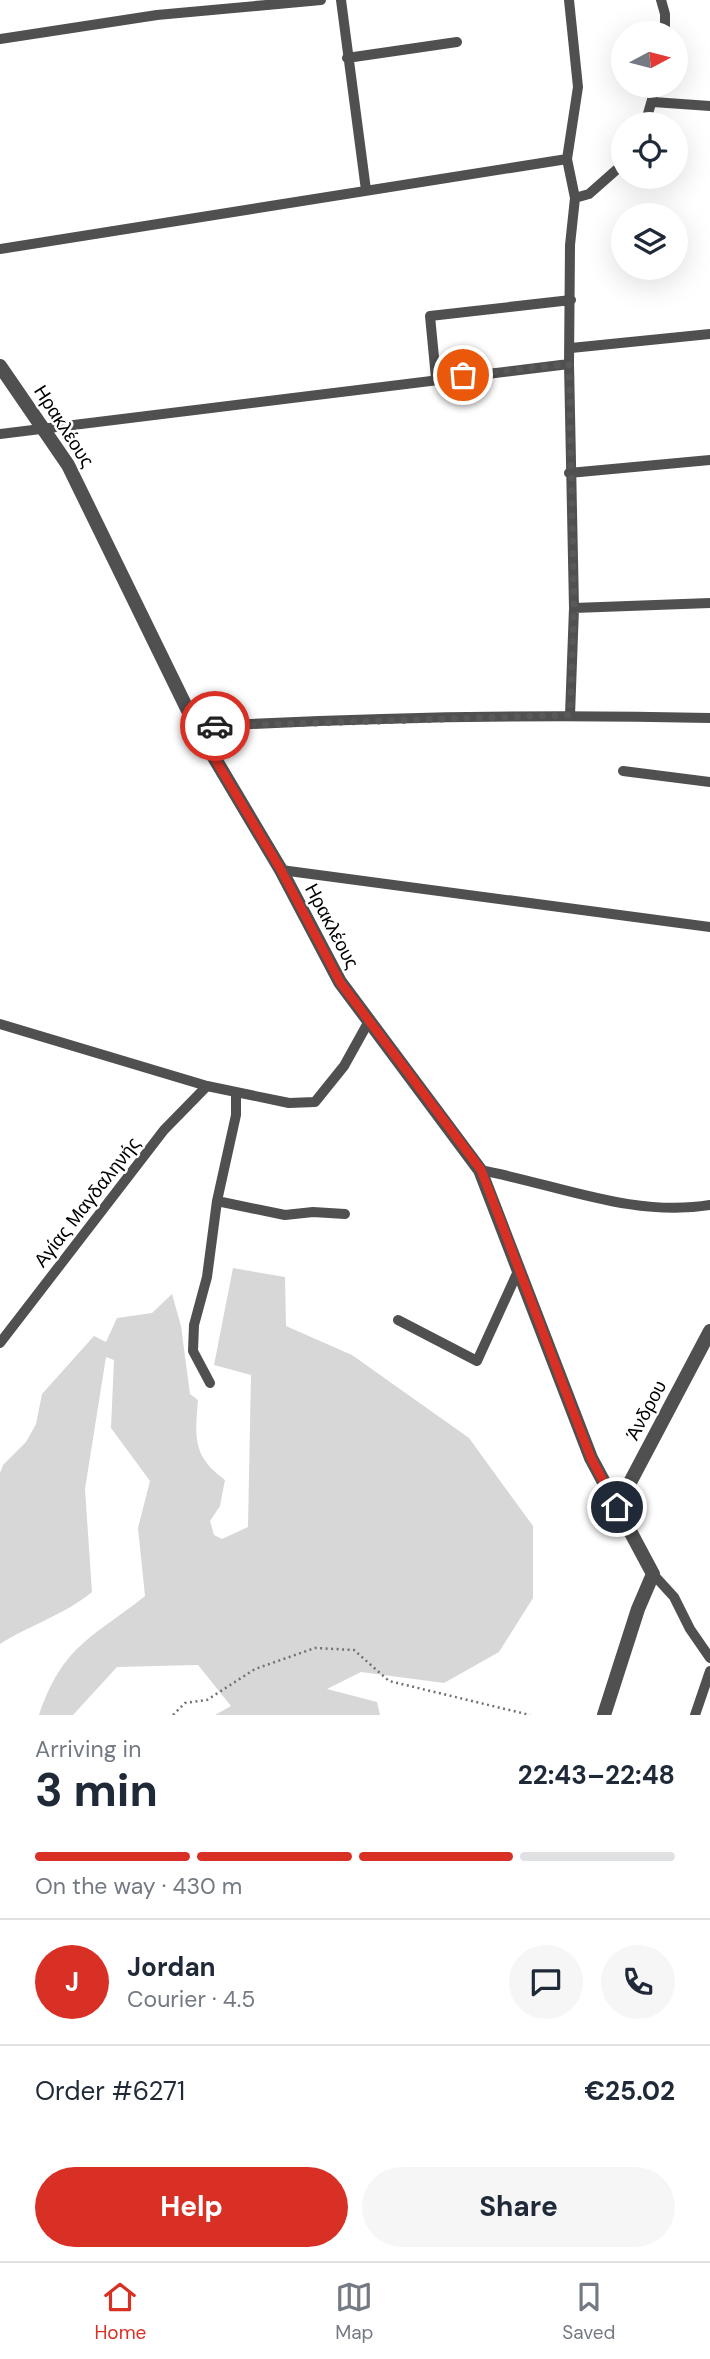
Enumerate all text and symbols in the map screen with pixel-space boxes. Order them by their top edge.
north arrow [611,21,688,98]
map controls [611,21,688,280]
button: locate [611,112,688,189]
button: layers [611,203,688,280]
pin [433,345,493,405]
icon: bag [444,356,482,394]
street label: Ηρακλέους [28,380,100,472]
courier [180,691,250,761]
icon: car [196,707,234,745]
street label: Ηρακλέους [299,879,365,973]
street label: Αγίας Μαγδαληνής [28,1132,146,1272]
street label: Άνδρου [620,1376,672,1444]
pin [587,1477,647,1537]
icon: home [598,1488,636,1526]
text: Arriving in [35,1734,141,1764]
text: 22:43–22:48 [518,1758,675,1792]
text: 3 min [35,1760,158,1820]
text: On the way · 430 m [35,1871,242,1901]
button: chat [509,1945,583,2019]
button: phone [601,1945,675,2019]
text: Jordan [127,1950,216,1984]
text: J [65,1965,79,1999]
text: Courier · 4.5 [127,1984,255,2014]
text: Order #6271 [35,2074,185,2108]
text: €25.02 [585,2074,675,2108]
button: Help [35,2167,348,2247]
button: Share [362,2167,675,2247]
tab: Home [94,2278,146,2345]
tab: Map [335,2278,373,2345]
tab: Saved [562,2278,616,2345]

